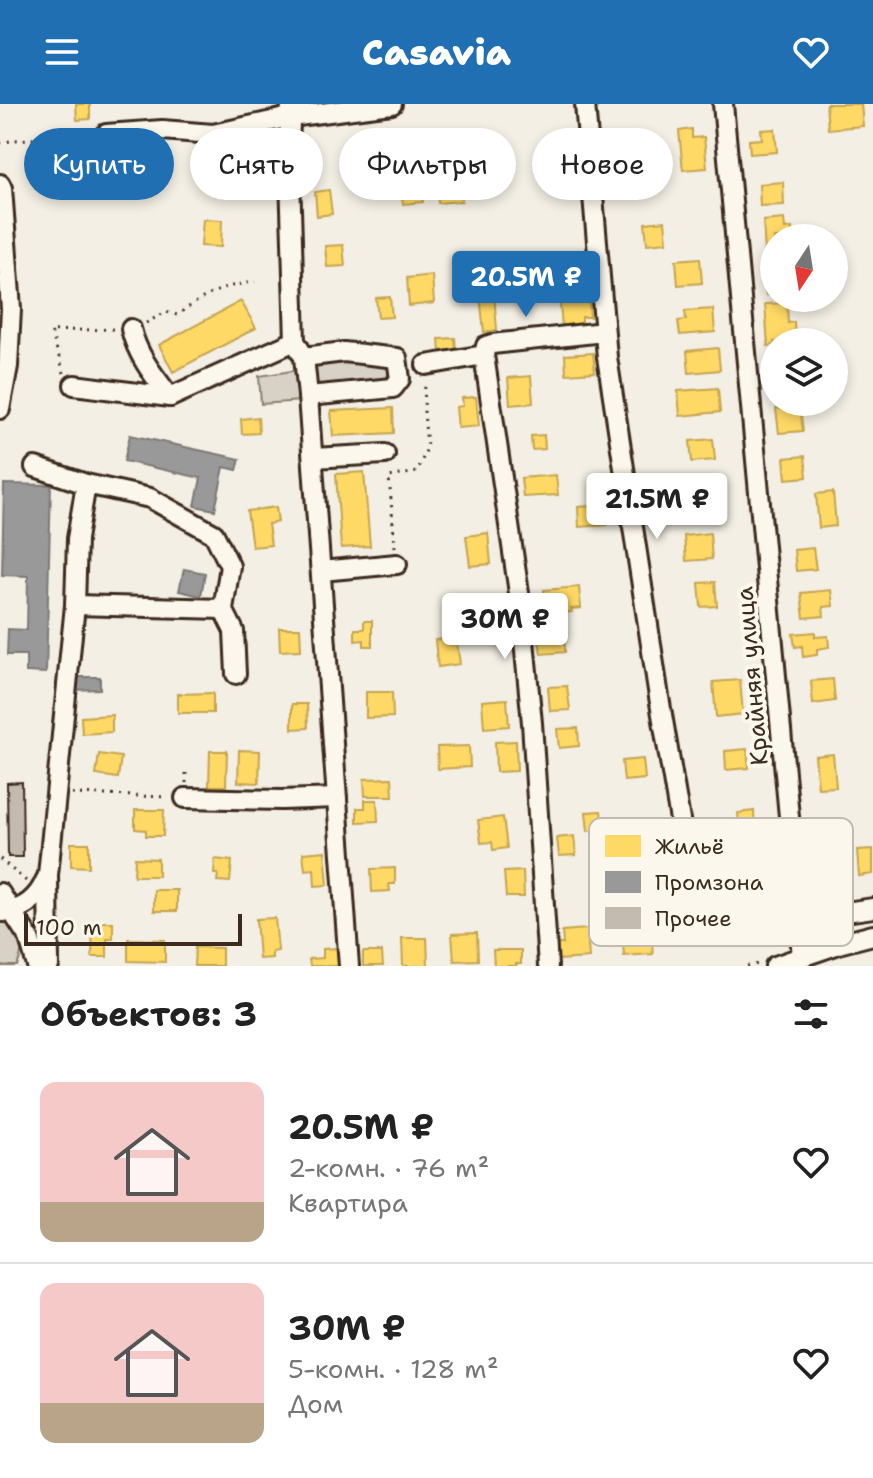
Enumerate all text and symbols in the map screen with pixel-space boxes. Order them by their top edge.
text: Casavia [362,28,511,77]
icon: menu [40,30,84,74]
icon: heart [789,30,833,74]
chip: Купить [24,128,174,200]
chip: Снять [190,128,323,200]
chip: Фильтры [339,128,516,200]
chip: Новое [532,128,673,200]
north arrow [760,224,848,312]
map controls [760,224,848,416]
pin: 20.5M ₽ [452,251,600,319]
text: 20.5M ₽ [470,259,582,294]
button: layers [760,328,848,416]
pin: 21.5M ₽ [583,473,731,541]
text: 21.5M ₽ [604,481,710,516]
street label: Крайняя улица [728,585,776,767]
pin: 30M ₽ [449,593,561,661]
text: 30M ₽ [460,601,550,636]
legend [589,818,853,946]
text: Жильё [655,832,724,861]
text: Промзона [655,868,764,897]
text: Прочее [655,904,732,933]
scale bar [24,910,242,946]
text: 100 m [36,913,102,942]
text: Объектов: 3 [40,991,257,1037]
icon: filters [789,992,833,1036]
text: 20.5M ₽ [288,1104,434,1150]
icon: home [104,1114,200,1210]
icon: heart [789,1140,833,1184]
text: 2-комн. · 76 m² [288,1150,489,1185]
text: Квартира [288,1185,408,1220]
text: 30M ₽ [288,1305,406,1351]
icon: home [104,1315,200,1411]
icon: heart [789,1341,833,1385]
text: 5-комн. · 128 m² [288,1351,499,1386]
text: Дом [288,1386,343,1421]

